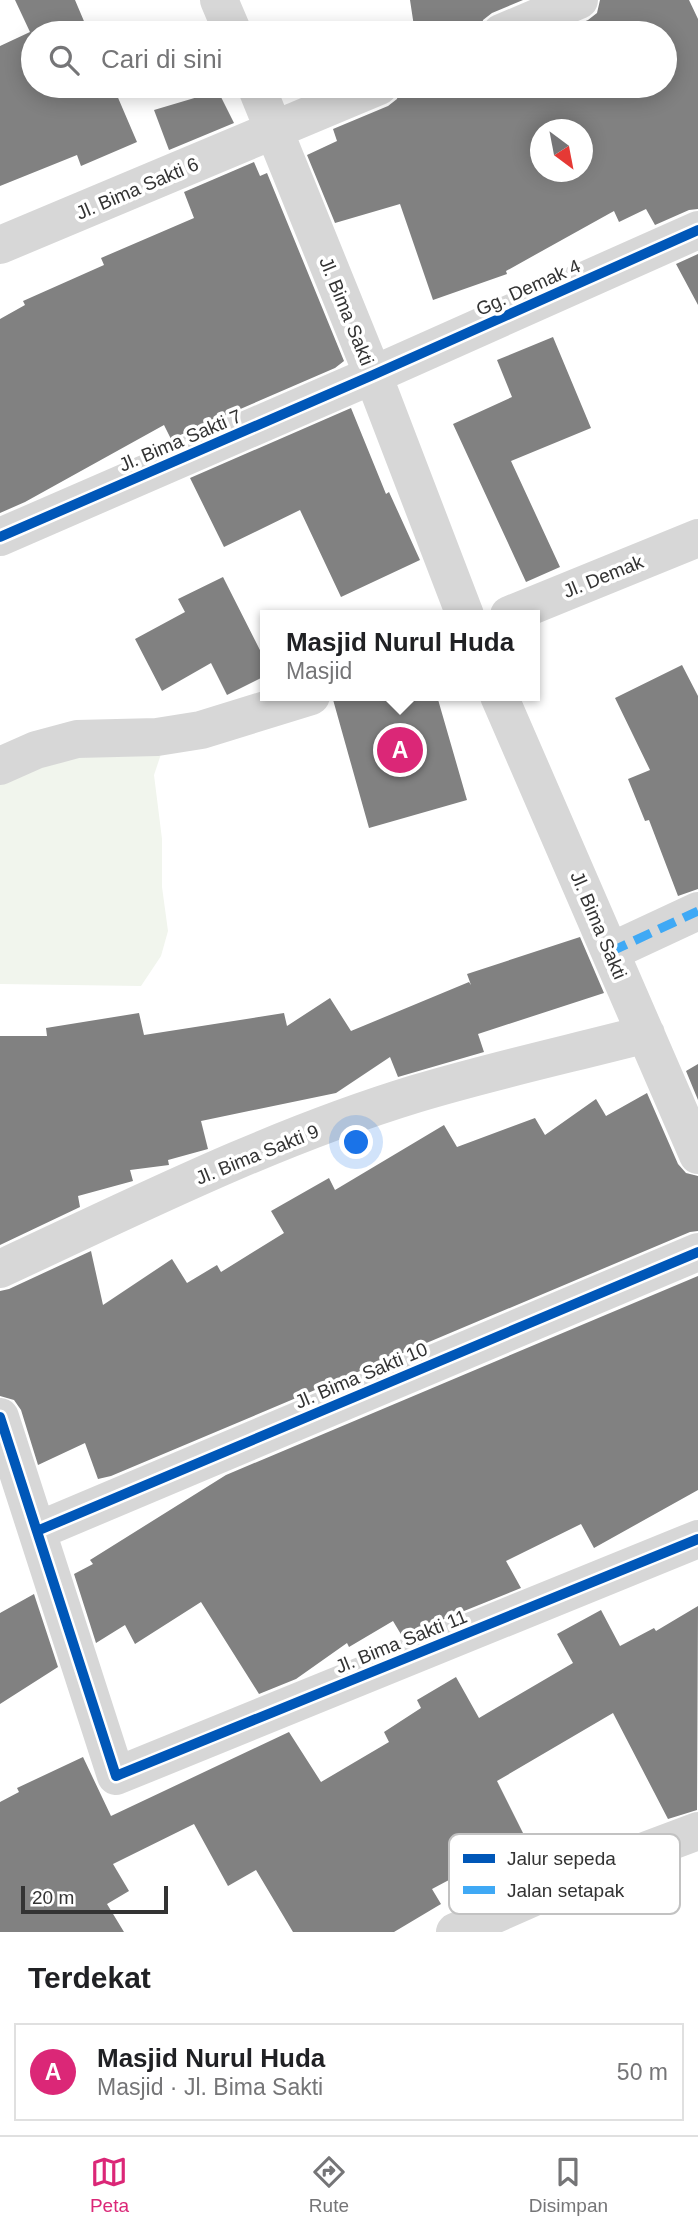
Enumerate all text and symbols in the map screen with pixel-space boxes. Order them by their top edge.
search box [21,21,677,98]
icon: search [45,41,83,79]
text: Cari di sini [101,44,222,74]
north arrow [530,119,593,182]
street label: Jl. Bima Sakti 6 [73,153,202,224]
street label: Jl. Bima Sakti [315,254,378,368]
street label: Gg. Demak 4 [473,255,584,320]
street label: Jl. Bima Sakti 7 [116,405,245,476]
street label: Jl. Demak [560,551,647,602]
popup [260,610,540,701]
text: Masjid Nurul Huda [286,627,514,657]
text: Masjid [286,658,352,684]
pin: A [377,724,423,776]
street label: Jl. Bima Sakti [566,868,631,982]
street label: Jl. Bima Sakti 9 [193,1120,322,1189]
your location [339,1125,373,1159]
street label: Jl. Bima Sakti 10 [292,1338,430,1413]
street label: Jl. Bima Sakti 11 [332,1605,470,1677]
legend [449,1834,680,1914]
text: Jalur sepeda [507,1848,616,1869]
text: Jalan setapak [507,1880,625,1901]
scale bar [21,1883,168,1915]
text: 20 m [32,1887,74,1908]
text: Terdekat [28,1961,151,1994]
text: Masjid Nurul Huda [97,2043,325,2073]
text: A [45,2059,61,2085]
text: 50 m [617,2059,668,2085]
text: Masjid · Jl. Bima Sakti [97,2074,323,2100]
tab: Peta [90,2153,129,2217]
tab: Rute [309,2153,349,2217]
tab: Disimpan [529,2153,608,2217]

